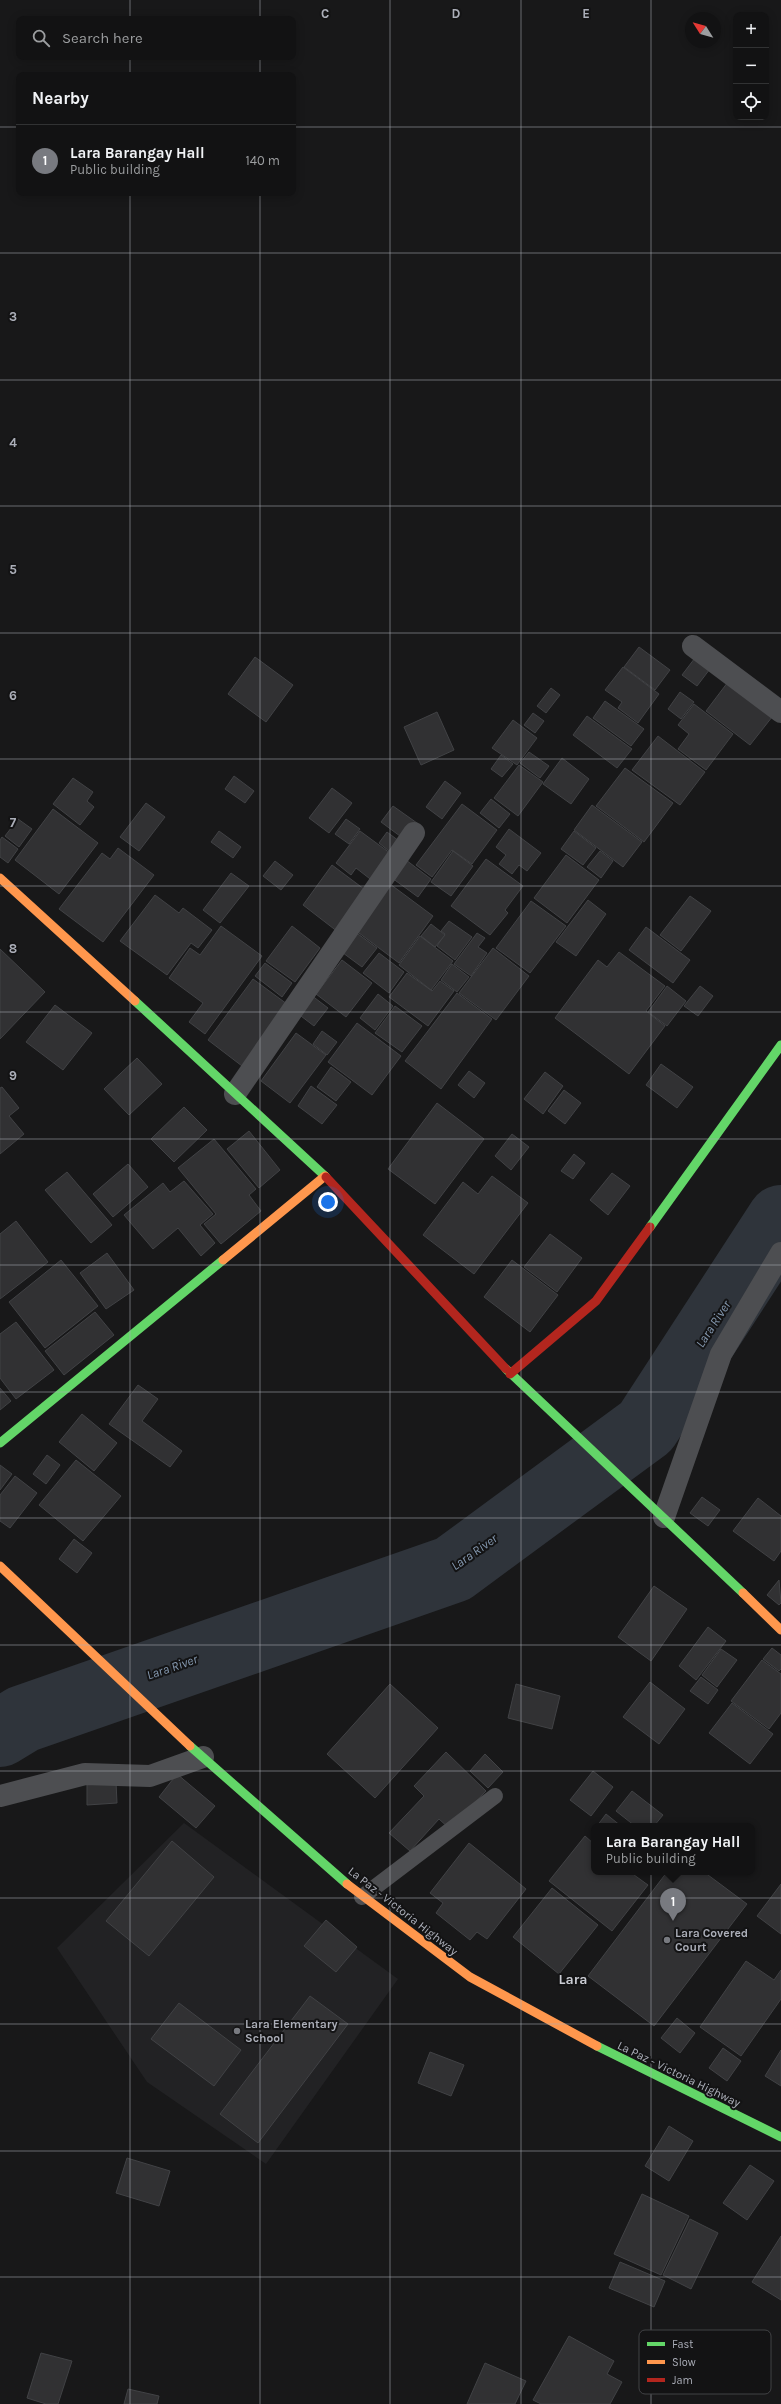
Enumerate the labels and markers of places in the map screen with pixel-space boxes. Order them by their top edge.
pin: 1 [660,1888,686,1921]
place label: Lara Covered Court [675,1926,748,1954]
marker: Lara Covered Court [662,1935,672,1945]
place label: Lara Elementary School [245,2017,338,2045]
marker: Lara Elementary School [232,2026,242,2036]

